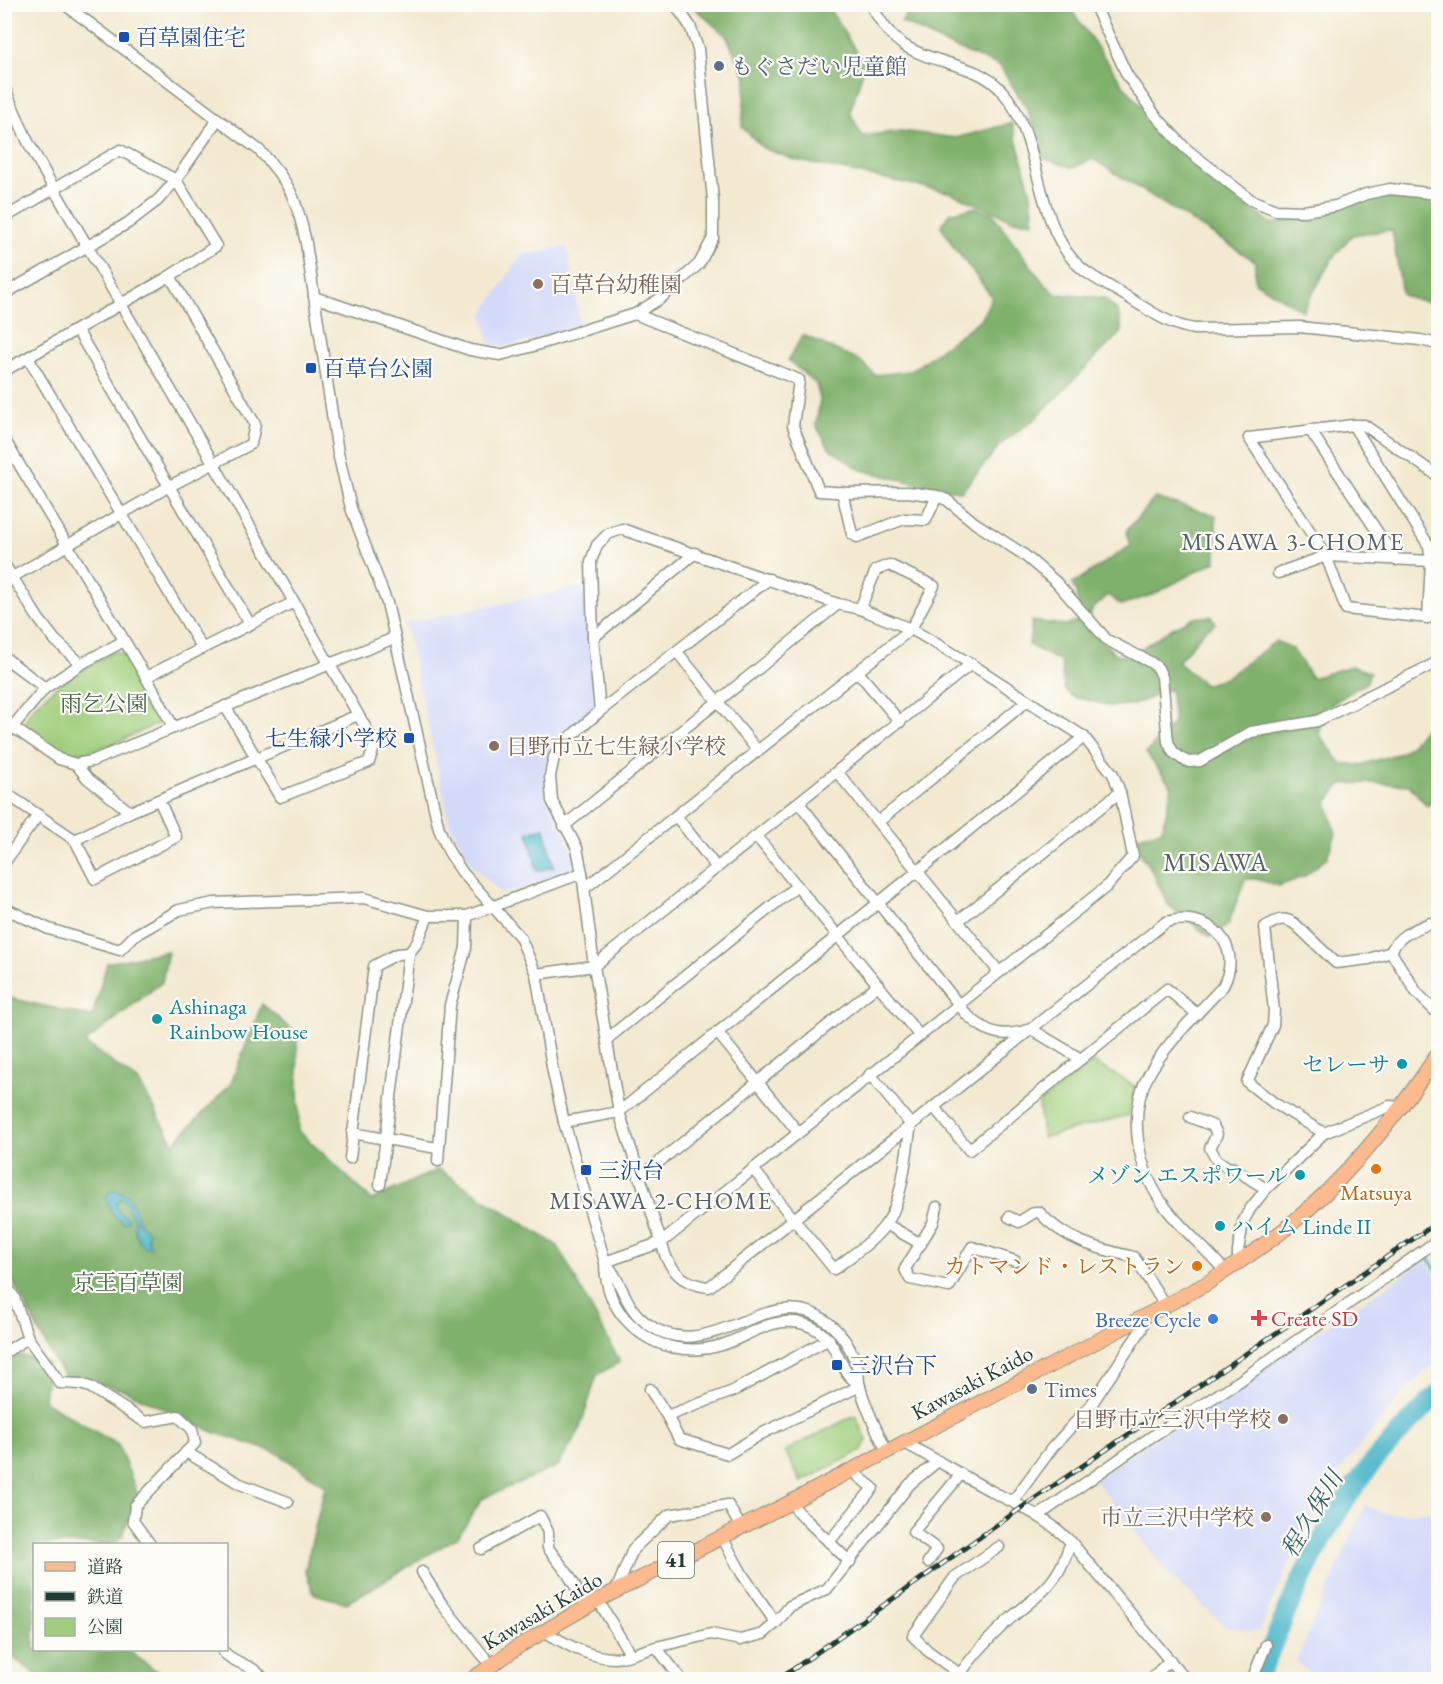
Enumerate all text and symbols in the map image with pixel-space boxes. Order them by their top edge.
place label: 百草園住宅 [136,23,246,52]
marker: 百草園住宅 [117,30,131,44]
place label: もぐさだい児童館 [731,52,907,81]
marker: もぐさだい児童館 [712,59,726,73]
place label: 百草台幼稚園 [550,270,682,299]
marker: 百草台幼稚園 [531,277,545,291]
place label: 百草台公園 [323,354,433,383]
marker: 百草台公園 [304,361,318,375]
district label: MISAWA 3-CHOME [1181,526,1405,557]
park label: 雨乞公園 [60,689,148,718]
place label: 七生緑小学校 [265,724,397,753]
marker: 七生緑小学校 [402,731,416,745]
place label: 日野市立七生緑小学校 [506,732,726,761]
marker: 日野市立七生緑小学校 [487,739,501,753]
district label: MISAWA [1163,845,1269,879]
place label: Ashinaga Rainbow House [168,992,308,1046]
marker: Ashinaga Rainbow House [150,1012,164,1026]
place label: セレーサ [1302,1050,1390,1079]
marker: セレーサ [1395,1057,1409,1071]
place label: 三沢台 [598,1156,664,1185]
place label: メゾン エスポワール [1087,1161,1288,1190]
marker: Matsuya [1369,1162,1383,1176]
marker: 三沢台 [579,1163,593,1177]
marker: メゾン エスポワール [1293,1168,1307,1182]
place label: Matsuya [1340,1178,1412,1207]
district label: MISAWA 2-CHOME [549,1185,773,1216]
place label: ハイム Linde II [1232,1212,1372,1241]
marker: ハイム Linde II [1213,1219,1227,1233]
place label: カトマンド・レストラン [944,1252,1185,1281]
marker: カトマンド・レストラン [1190,1259,1204,1273]
park label: 京王百草園 [73,1268,183,1297]
place label: Create SD [1271,1304,1358,1333]
place label: Breeze Cycle [1095,1305,1201,1334]
marker: Create SD [1252,1311,1266,1325]
marker: Breeze Cycle [1206,1312,1220,1326]
street label: Kawasaki Kaido [906,1338,1038,1427]
place label: 三沢台下 [849,1351,937,1380]
marker: 三沢台下 [830,1358,844,1372]
place label: Times [1044,1375,1097,1404]
marker: Times [1025,1382,1039,1396]
place label: 日野市立三沢中学校 [1073,1405,1271,1434]
marker: 日野市立三沢中学校 [1276,1412,1290,1426]
water label: 程久保川 [1274,1462,1351,1563]
place label: 市立三沢中学校 [1100,1503,1254,1532]
marker: 市立三沢中学校 [1259,1510,1273,1524]
road number: 41 [658,1542,694,1578]
legend [33,1543,228,1651]
text: 道路 [87,1555,123,1578]
street label: Kawasaki Kaido [477,1564,608,1656]
text: 鉄道 [87,1585,123,1608]
text: 公園 [87,1615,123,1638]

